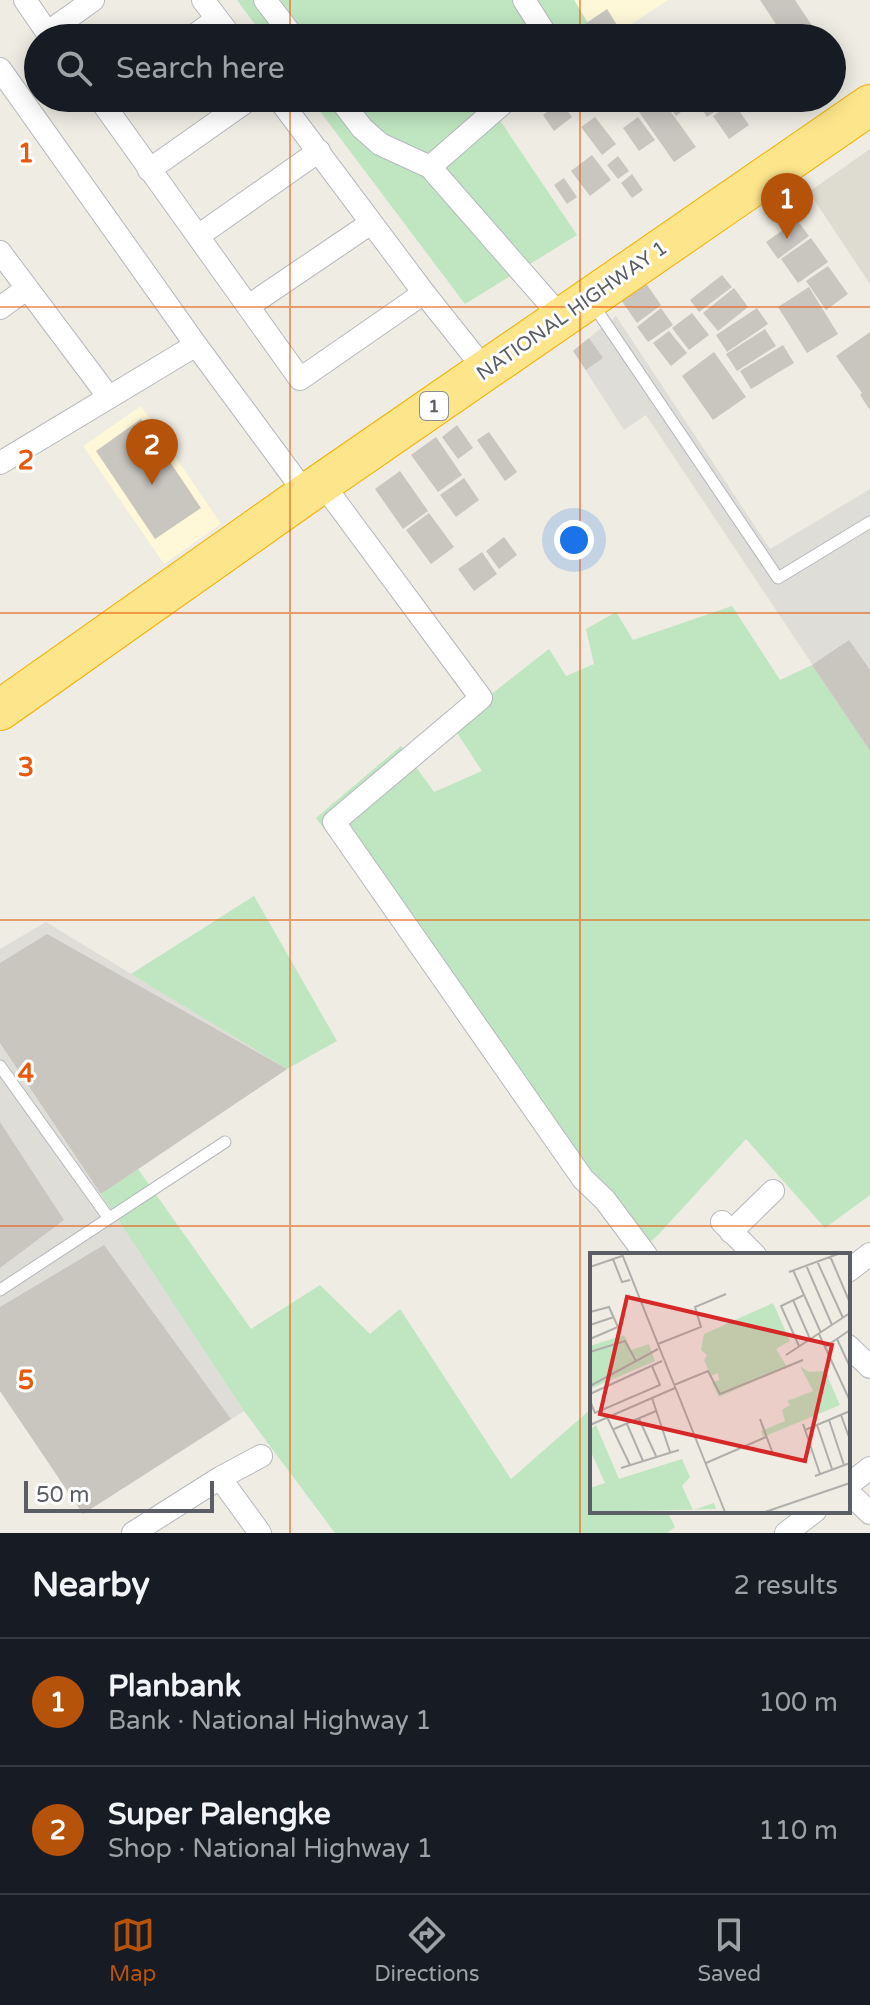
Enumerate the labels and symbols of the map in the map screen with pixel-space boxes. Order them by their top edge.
text: 1 [18,138,34,169]
pin: 1 [761,173,813,239]
street label: NATIONAL HIGHWAY 1 [472,236,672,386]
road number: 1 [420,392,448,420]
pin: 2 [126,419,178,485]
text: 2 [18,445,34,476]
your location [554,520,594,560]
text: 3 [18,752,34,783]
text: 4 [18,1058,34,1089]
inset map [590,1253,850,1513]
text: 5 [18,1365,34,1396]
scale bar [24,1477,214,1513]

